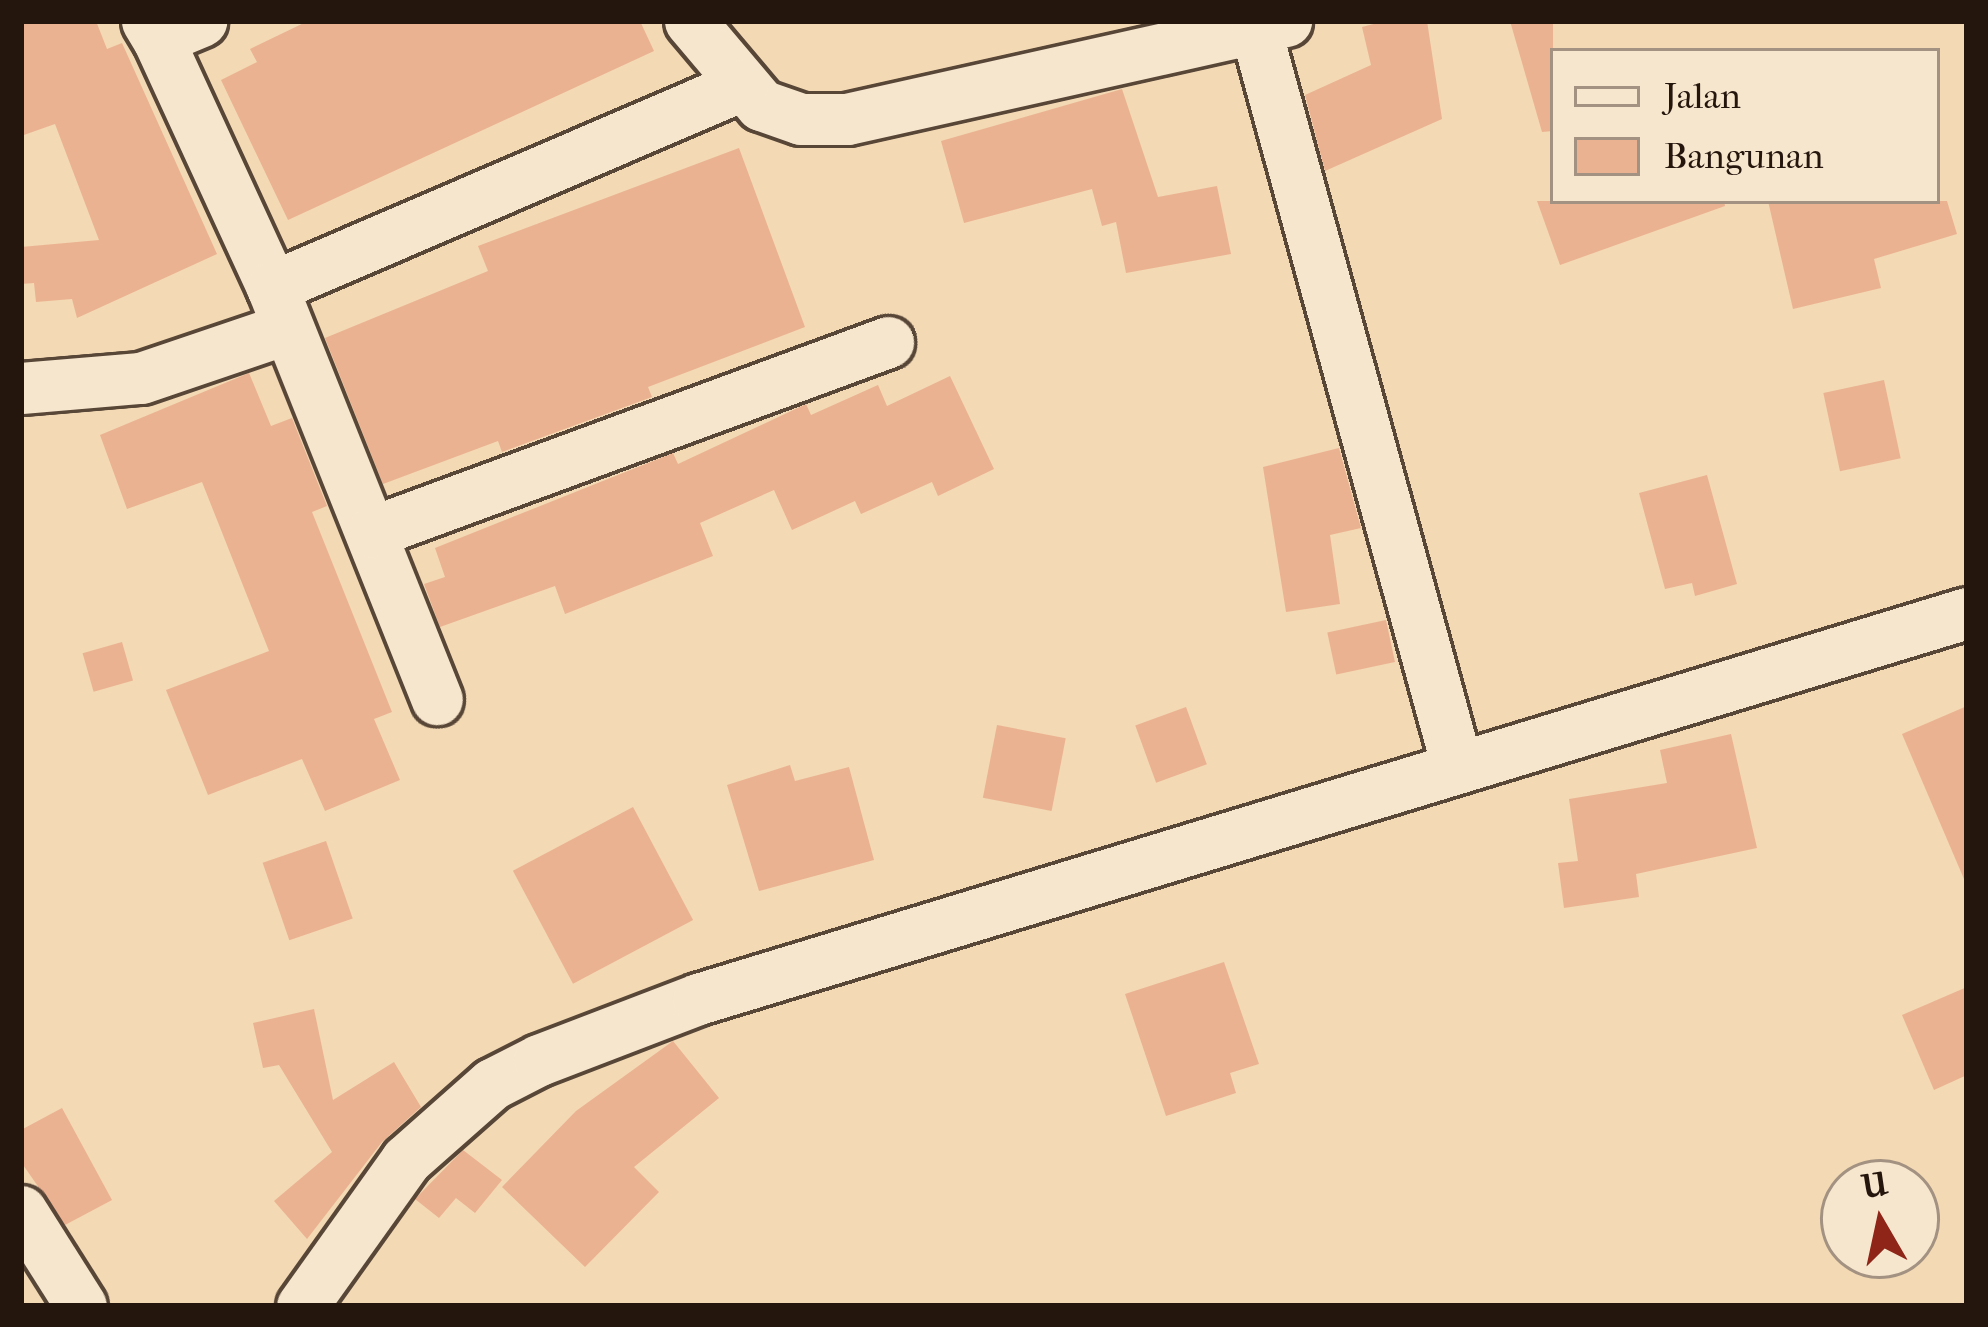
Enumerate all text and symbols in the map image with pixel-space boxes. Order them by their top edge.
legend [1550,48,1940,204]
text: Jalan [1664,75,1741,117]
text: Bangunan [1664,135,1824,177]
north arrow [1820,1159,1940,1279]
text: U [1859,1165,1890,1207]

